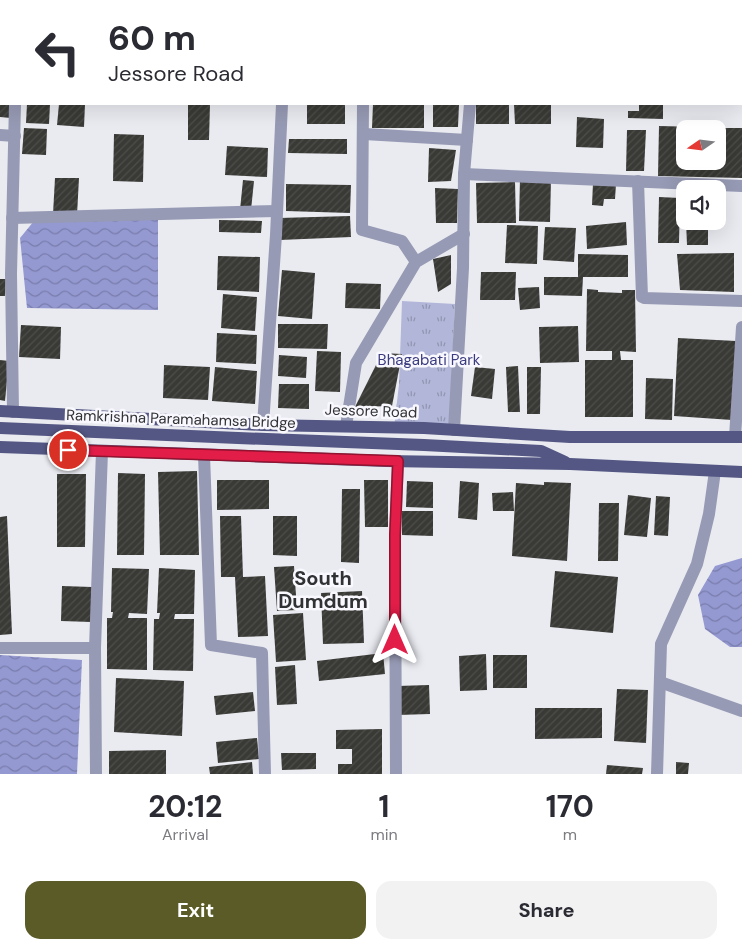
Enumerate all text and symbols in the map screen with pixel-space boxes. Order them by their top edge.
text: 60 m [108,15,196,61]
icon: left [25,20,90,85]
text: Jessore Road [108,59,244,88]
north arrow [676,120,726,170]
map controls [676,120,726,230]
button: sound [676,180,726,230]
park label: Bhagabati Park [378,350,481,370]
street label: Jessore Road [324,399,418,423]
street label: Ramkrishna Paramahamsa Bridge [66,405,296,433]
pin [47,429,89,471]
icon: arrive [54,436,82,464]
district label: South Dumdum [278,565,368,614]
position arrow [368,613,420,665]
text: 20:12 [148,787,222,826]
text: 1 [379,787,390,826]
text: 170 [546,787,594,826]
text: Arrival [162,824,209,845]
text: min [370,824,398,845]
text: m [563,824,577,845]
button: Exit [25,881,366,939]
button: Share [376,881,717,939]

